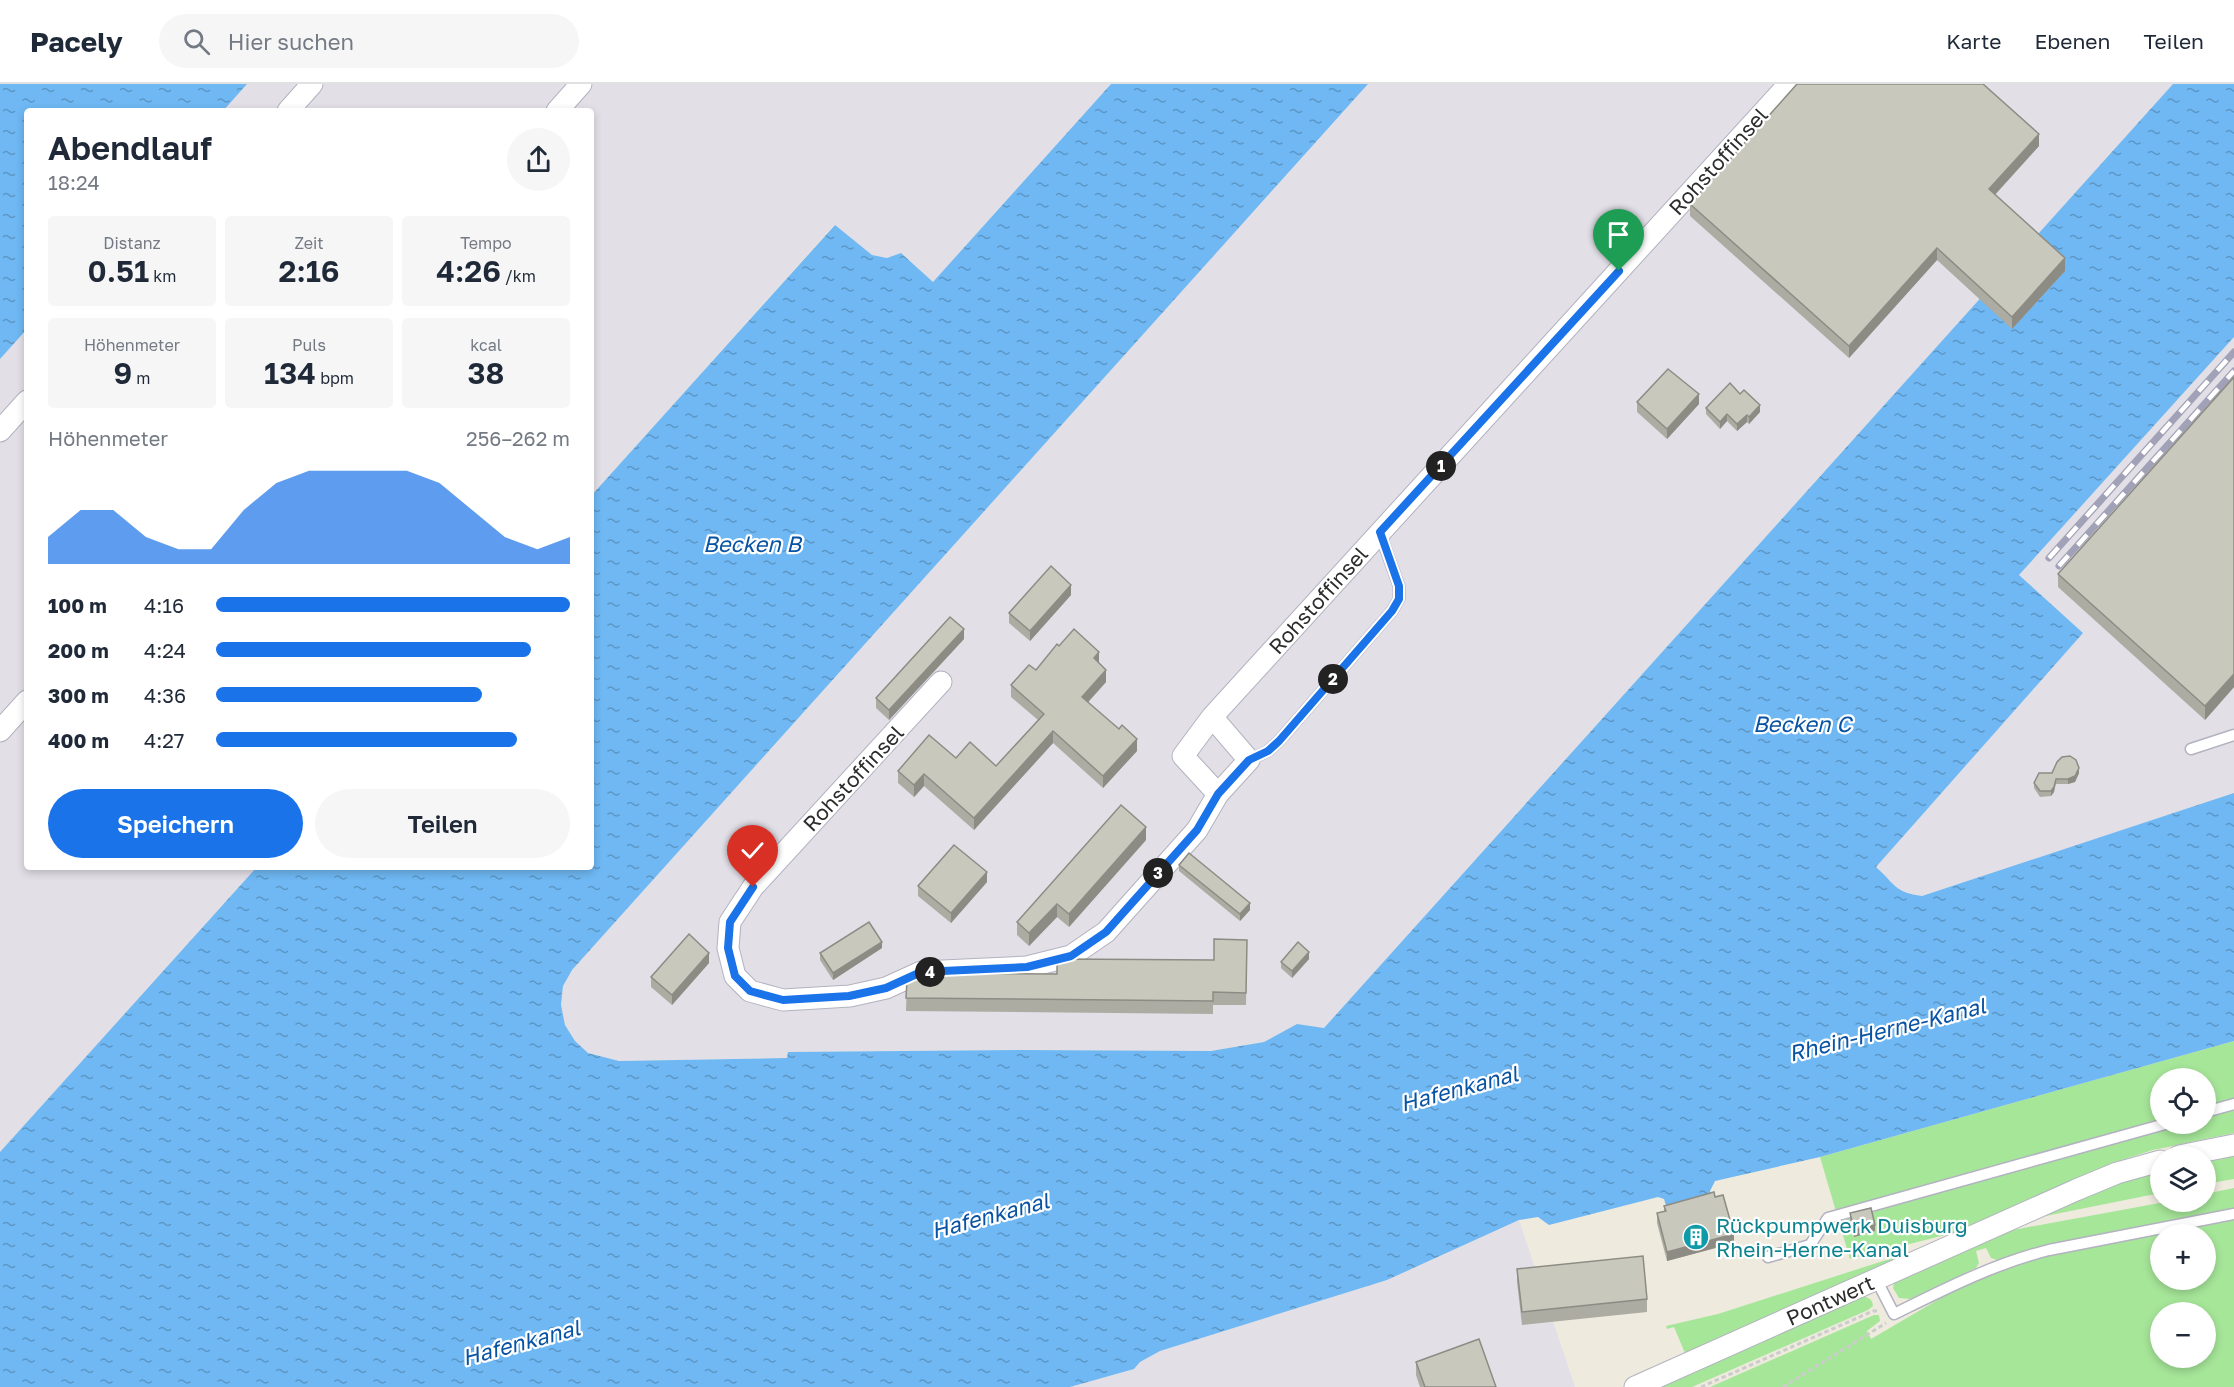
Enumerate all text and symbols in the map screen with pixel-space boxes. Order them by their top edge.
search box [159,14,579,68]
text: Pacely [30,25,123,58]
icon: search [180,25,213,58]
text: Hier suchen [228,28,354,55]
text: Karte [1946,28,2002,54]
text: Ebenen [2035,28,2110,54]
text: Teilen [2143,28,2204,54]
street label: Rohstoffinsel [1663,102,1773,220]
text: Abendlauf [48,128,212,167]
button: share [507,128,570,191]
text: 18:24 [48,170,100,194]
pin [1593,209,1644,271]
icon: arrive [1602,218,1635,251]
text: Distanz [103,233,161,253]
text: Zeit [294,233,324,253]
text: Tempo [460,233,512,253]
text: 0.51 [88,253,149,289]
text: 2:16 [278,253,340,289]
text: 4:26 [436,253,501,289]
text: km [149,266,176,286]
text: /km [501,266,536,286]
text: Höhenmeter [84,335,180,355]
text: Puls [292,335,326,355]
text: kcal [470,335,502,355]
text: 9 [114,355,132,391]
text: 134 [264,355,316,391]
text: 38 [468,355,505,391]
text: m [132,368,150,388]
text: bpm [316,368,354,388]
text: Höhenmeter [48,426,168,450]
text: 256–262 m [466,426,570,450]
pin: 1 [1426,451,1456,481]
text: 1 [1437,456,1445,476]
water label: Becken B [703,530,803,557]
street label: Rohstoffinsel [1263,541,1373,659]
text: 100 m [48,593,107,617]
text: 4:16 [144,593,184,617]
text: 200 m [48,638,109,662]
text: 4:24 [144,638,186,662]
pin: 2 [1318,664,1348,694]
text: 2 [1328,669,1338,689]
text: 300 m [48,683,109,707]
text: 4:36 [144,683,186,707]
water label: Becken C [1753,710,1853,737]
street label: Rohstoffinsel [797,720,909,836]
text: 400 m [48,728,109,752]
text: 4:27 [144,728,184,752]
button: Speichern [48,789,303,858]
button: Teilen [315,789,570,858]
pin [727,825,778,887]
icon: check [736,834,769,867]
pin: 3 [1143,858,1173,888]
text: 3 [1153,863,1163,883]
pin: 4 [915,957,945,987]
text: 4 [925,962,935,982]
water label: Rhein-Herne-Kanal [1786,991,1989,1067]
water label: Hafenkanal [1397,1059,1522,1117]
map controls [2150,1068,2216,1368]
button: locate [2150,1068,2216,1134]
button: layers [2150,1146,2216,1212]
water label: Hafenkanal [928,1186,1053,1244]
place label: Rückpumpwerk Duisburg Rhein-Herne-Kanal [1716,1212,1968,1262]
building icon: Rückpumpwerk Duisburg Rhein-Herne-Kanal [1681,1222,1711,1252]
button: + [2150,1224,2216,1290]
street label: Pontwert [1782,1269,1878,1331]
button: − [2150,1302,2216,1368]
water label: Hafenkanal [459,1313,584,1371]

